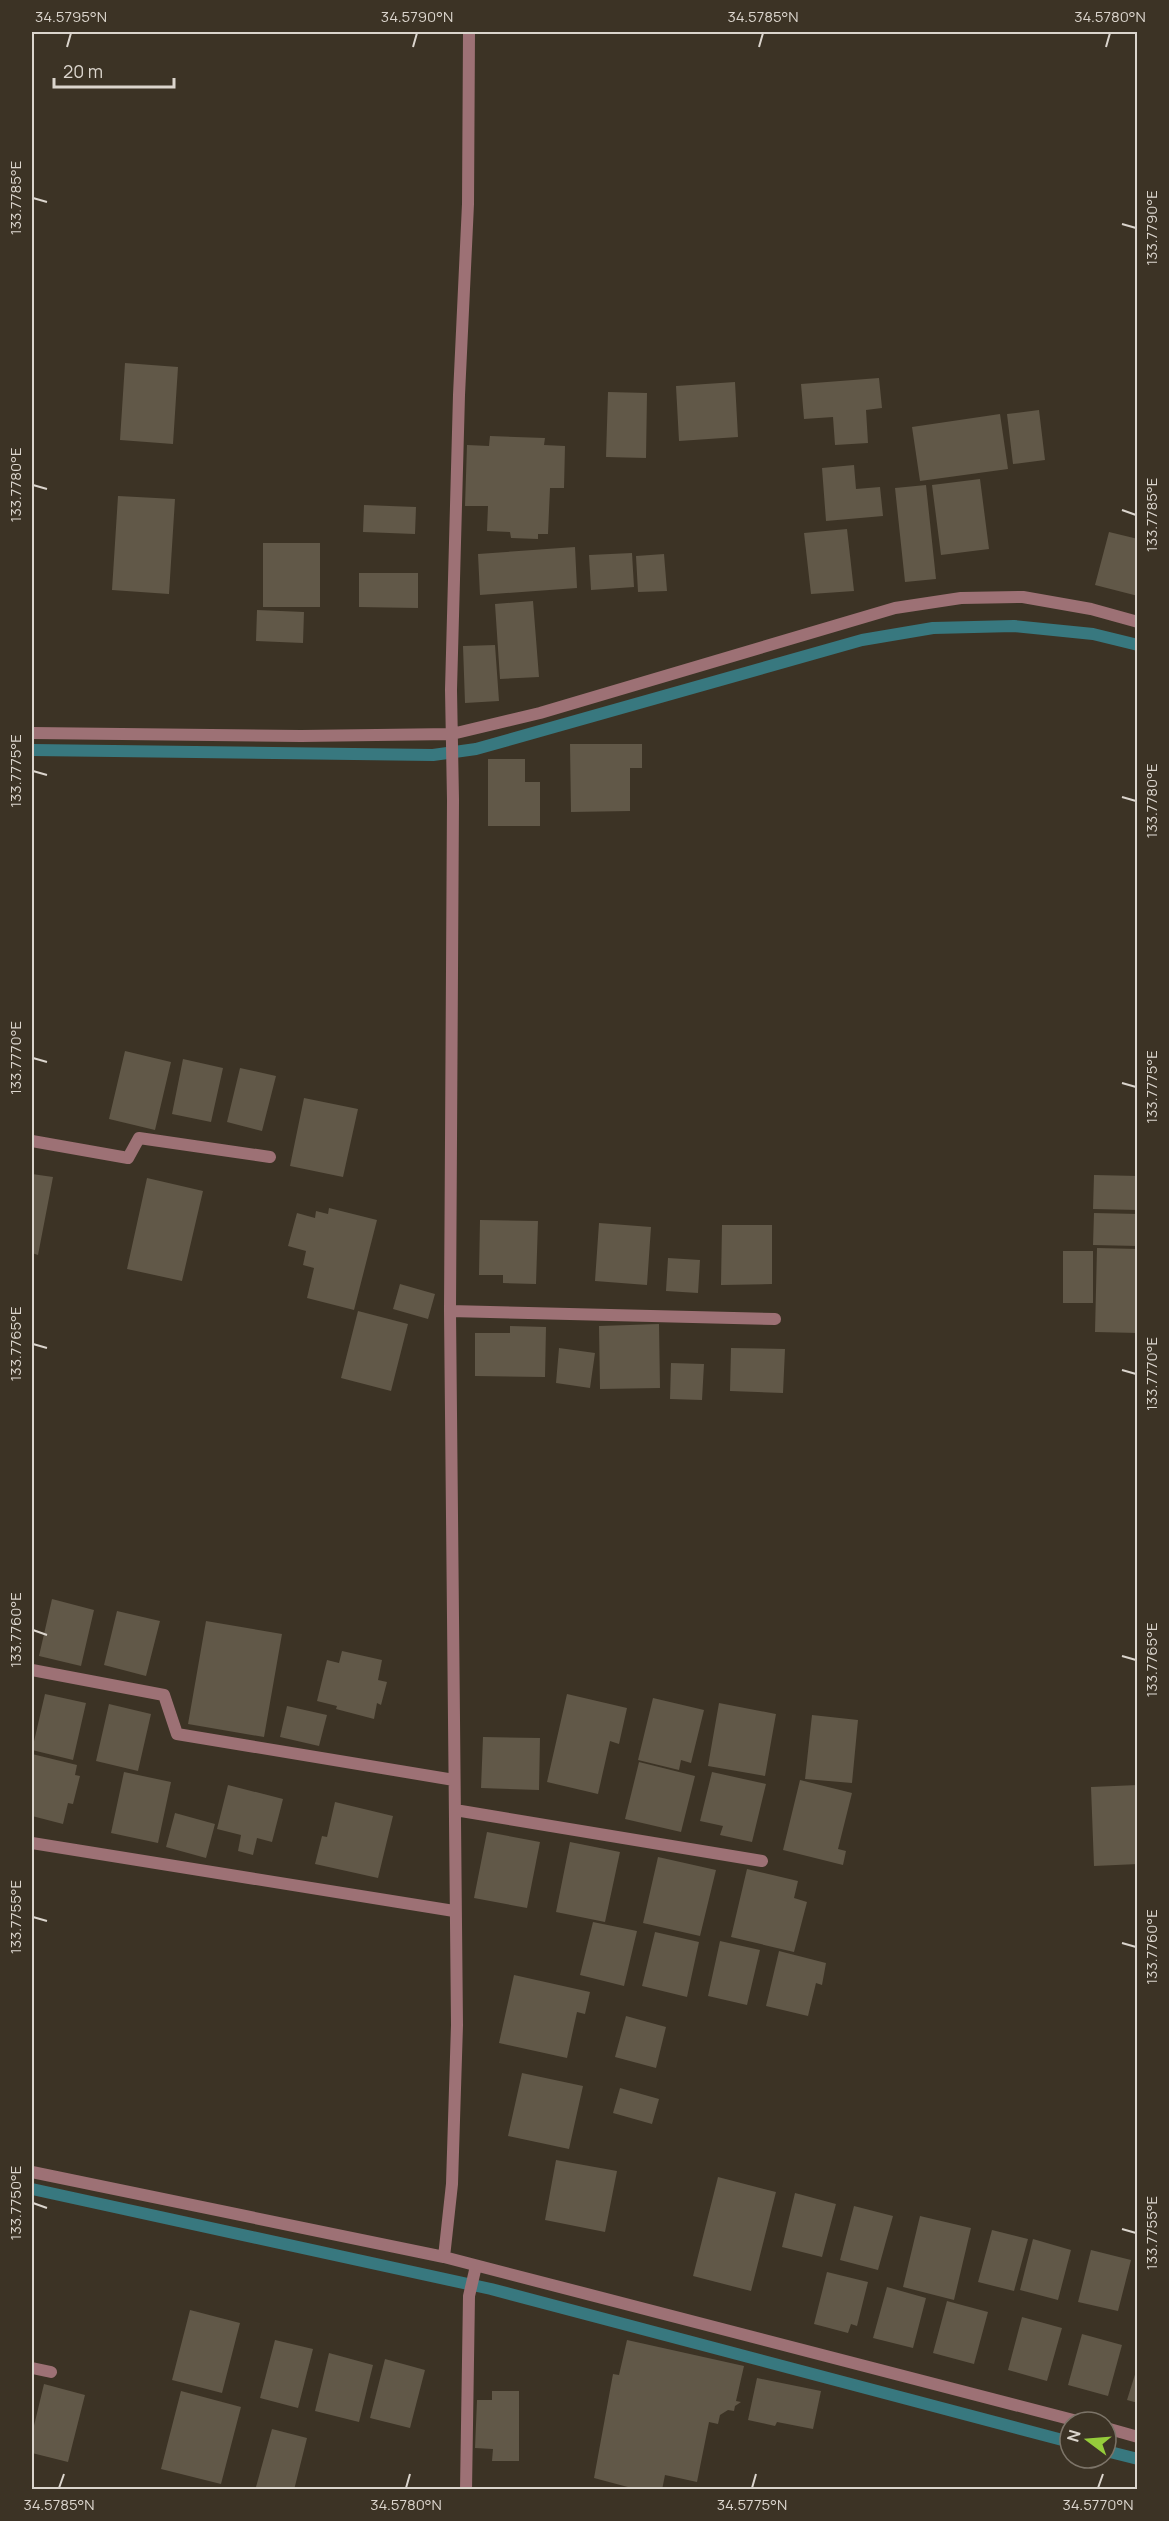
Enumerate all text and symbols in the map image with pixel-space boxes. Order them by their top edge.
text: 34.5795°N [35,6,107,27]
text: 34.5790°N [381,6,453,27]
text: 34.5785°N [727,6,799,27]
text: 34.5780°N [1074,6,1146,27]
scale bar [54,51,174,89]
text: 20 m [63,59,103,83]
text: 133.7785°E [5,161,26,235]
text: 133.7790°E [1141,190,1162,266]
text: 133.7780°E [5,448,26,522]
text: 133.7785°E [1141,478,1162,552]
text: 133.7775°E [5,734,26,808]
text: 133.7780°E [1141,764,1162,838]
text: 133.7770°E [5,1021,26,1095]
text: 133.7775°E [1141,1050,1162,1124]
text: 133.7765°E [5,1307,26,1381]
text: 133.7770°E [1141,1337,1162,1411]
text: 133.7760°E [5,1592,26,1668]
text: 133.7765°E [1141,1623,1162,1697]
text: 133.7755°E [5,1880,26,1954]
text: 133.7760°E [1141,1909,1162,1985]
text: 133.7750°E [5,2166,26,2240]
text: 133.7755°E [1141,2196,1162,2270]
north arrow [1058,2410,1118,2470]
text: N [1061,2427,1086,2444]
text: 34.5785°N [23,2494,95,2515]
text: 34.5780°N [370,2494,442,2515]
text: 34.5775°N [717,2494,787,2515]
text: 34.5770°N [1063,2494,1133,2515]

